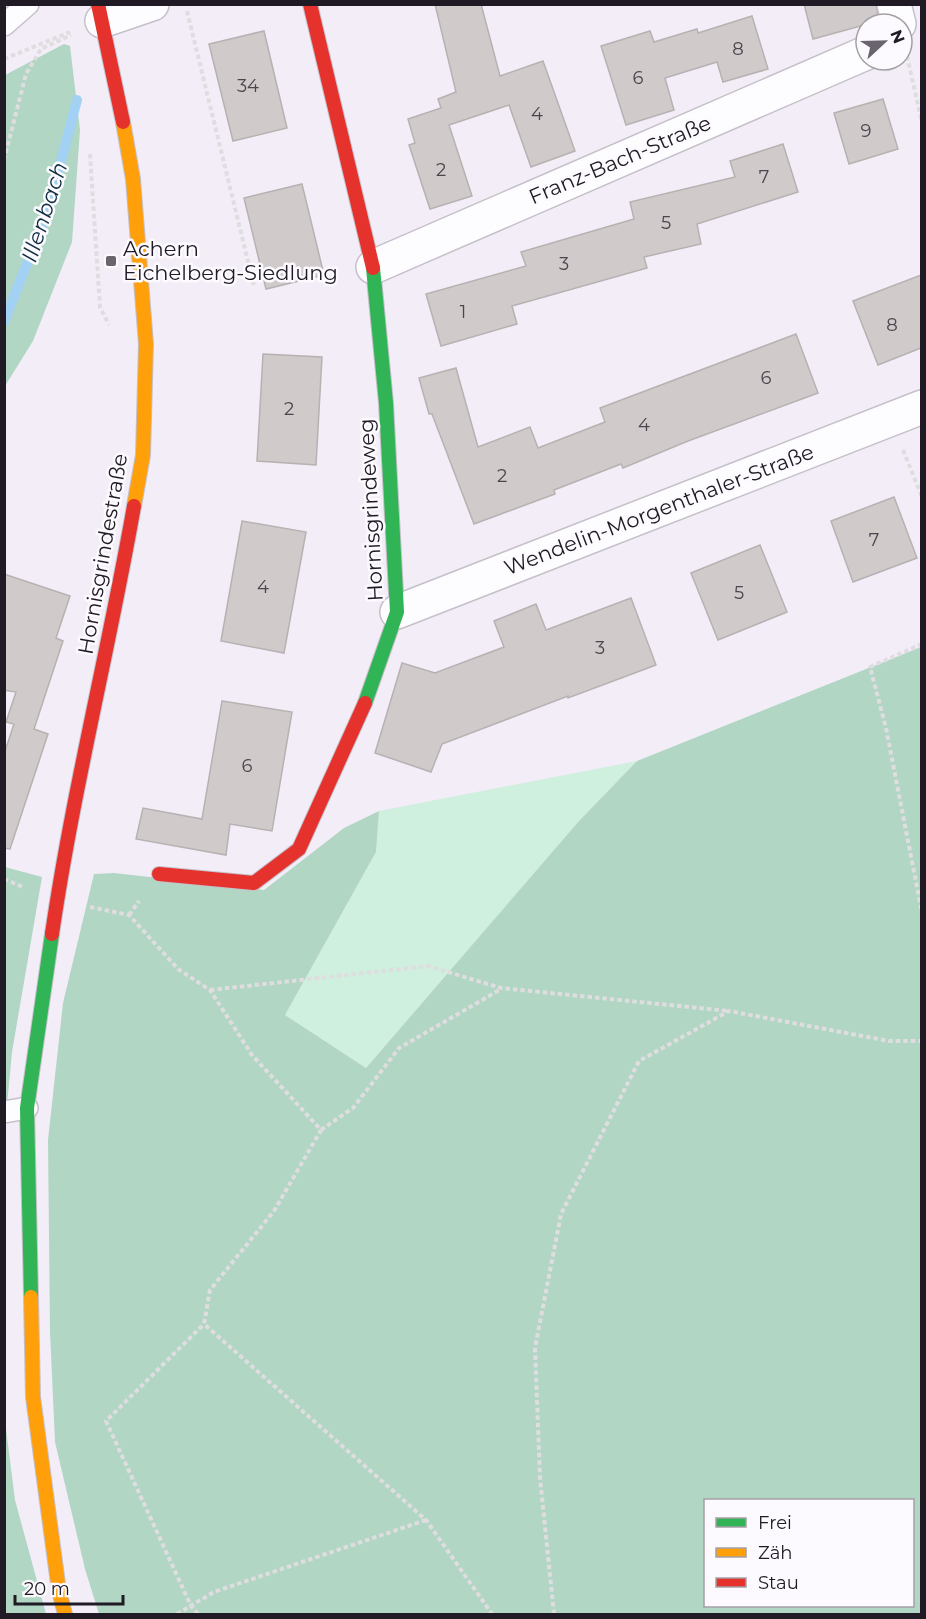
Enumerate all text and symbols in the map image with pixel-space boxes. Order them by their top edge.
north arrow [854,12,914,72]
text: N [886,27,909,46]
house number: 8 [732,38,744,60]
house number: 6 [633,67,644,89]
house number: 34 [237,75,259,97]
house number: 4 [531,103,543,125]
street label: Franz-Bach-Straße [525,110,715,209]
house number: 9 [861,120,872,142]
water label: Illenbach [16,159,73,266]
house number: 2 [436,159,446,181]
house number: 7 [759,166,769,188]
house number: 5 [661,212,671,234]
place label: Achern Eichelberg-Siedlung [123,236,338,285]
house number: 3 [559,253,569,275]
marker: Achern Eichelberg-Siedlung [104,254,118,268]
house number: 1 [460,301,466,323]
house number: 8 [886,314,898,336]
house number: 6 [761,367,772,389]
house number: 2 [284,398,294,420]
house number: 4 [638,414,650,436]
street label: Hornisgrindeweg [353,418,388,602]
street label: Wendelin-Morgenthaler-Straße [501,439,817,580]
street label: Hornisgrindestraße [73,452,132,656]
house number: 2 [497,465,507,487]
house number: 7 [869,529,879,551]
house number: 4 [257,576,269,598]
house number: 5 [734,582,744,604]
house number: 3 [595,637,605,659]
house number: 6 [242,755,253,777]
legend [704,1499,914,1607]
text: Frei [758,1512,792,1534]
text: Zäh [758,1542,793,1564]
scale bar [15,1568,123,1606]
text: Stau [758,1572,799,1594]
text: 20 m [24,1578,70,1600]

